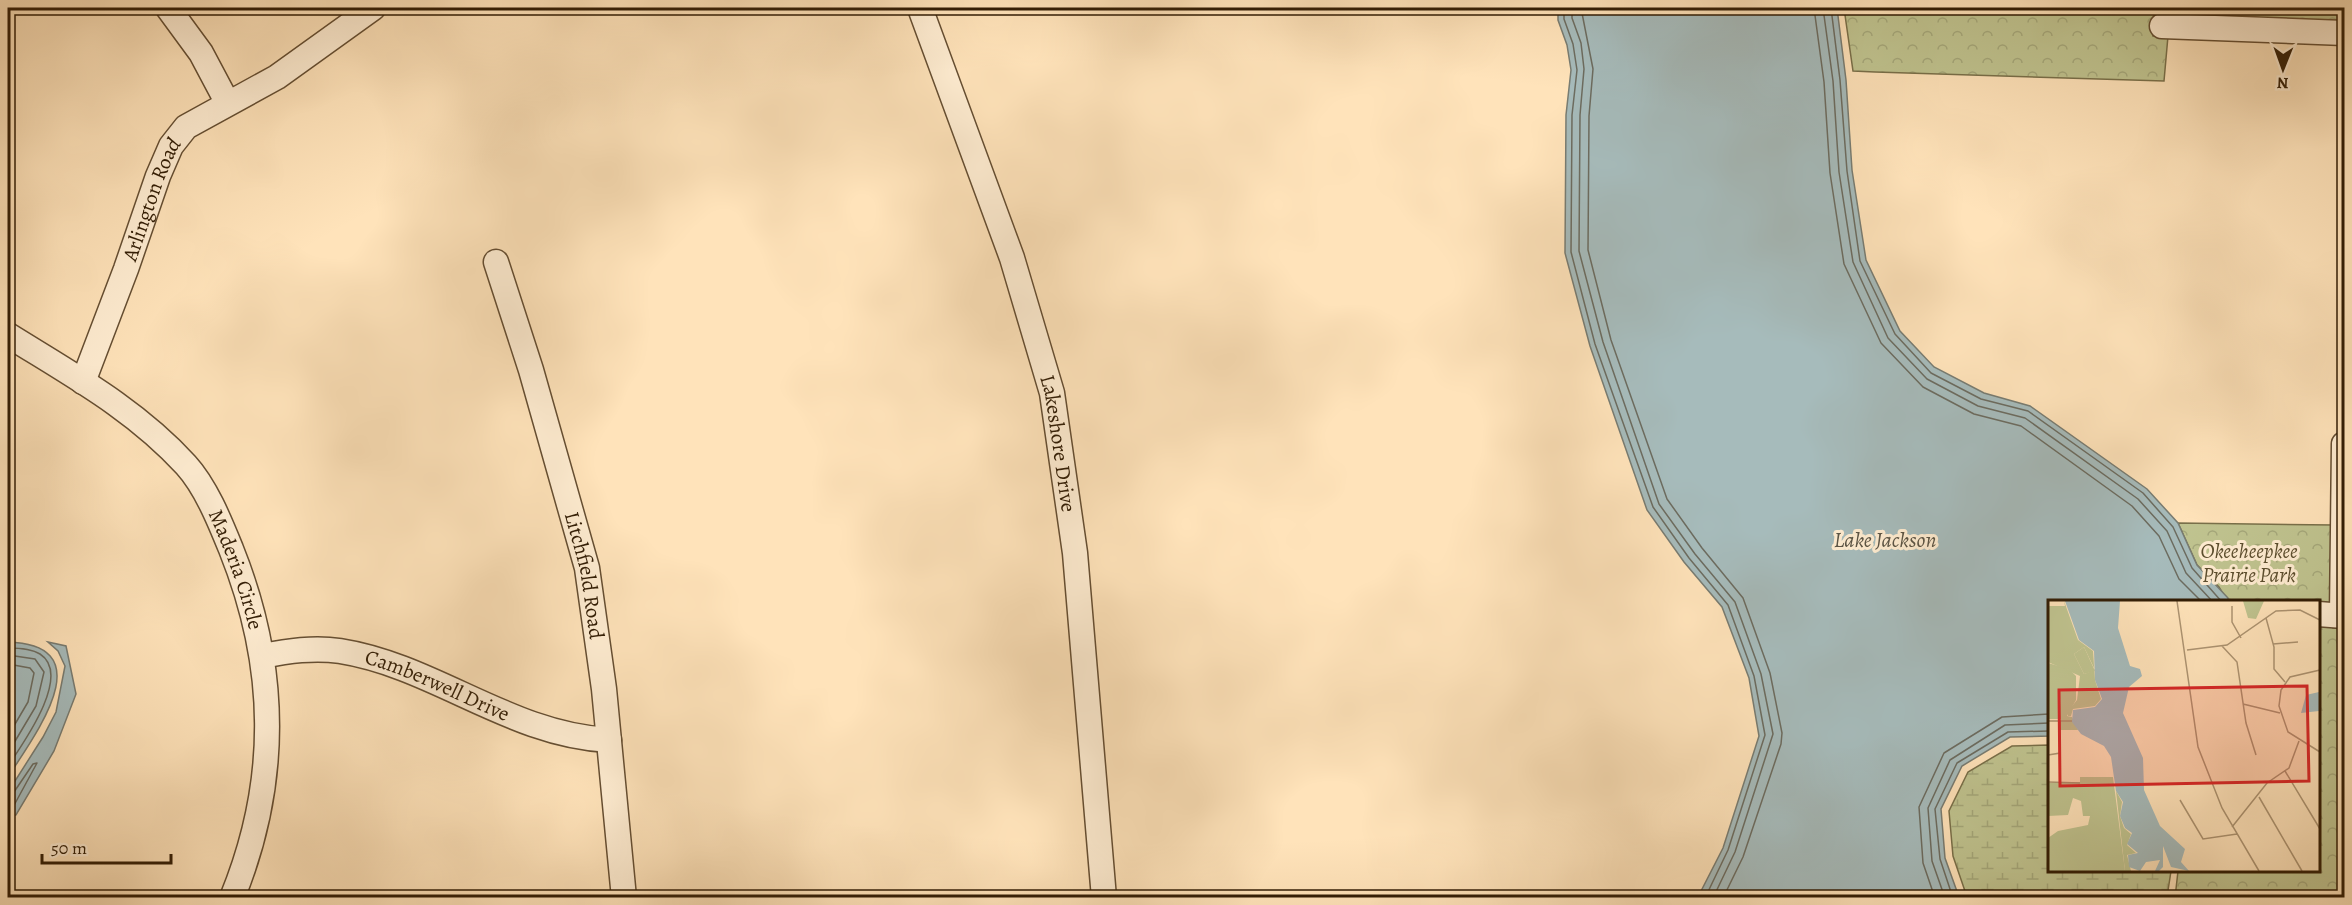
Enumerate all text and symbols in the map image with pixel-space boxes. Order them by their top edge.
north arrow [2253,39,2313,99]
text: N [2276,72,2289,94]
street label: Arlington Road [115,130,187,266]
street label: Lakeshore Drive [1033,371,1083,514]
street label: Maderia Circle [202,505,270,632]
street label: Litchfield Road [558,508,611,642]
water label: Lake Jackson [1834,525,1936,555]
park label: Okeeheepkee Prairie Park [2200,537,2298,589]
inset map [2048,600,2319,872]
street label: Camberwell Drive [362,643,514,728]
scale bar [42,827,171,865]
text: 50 m [51,836,87,860]

